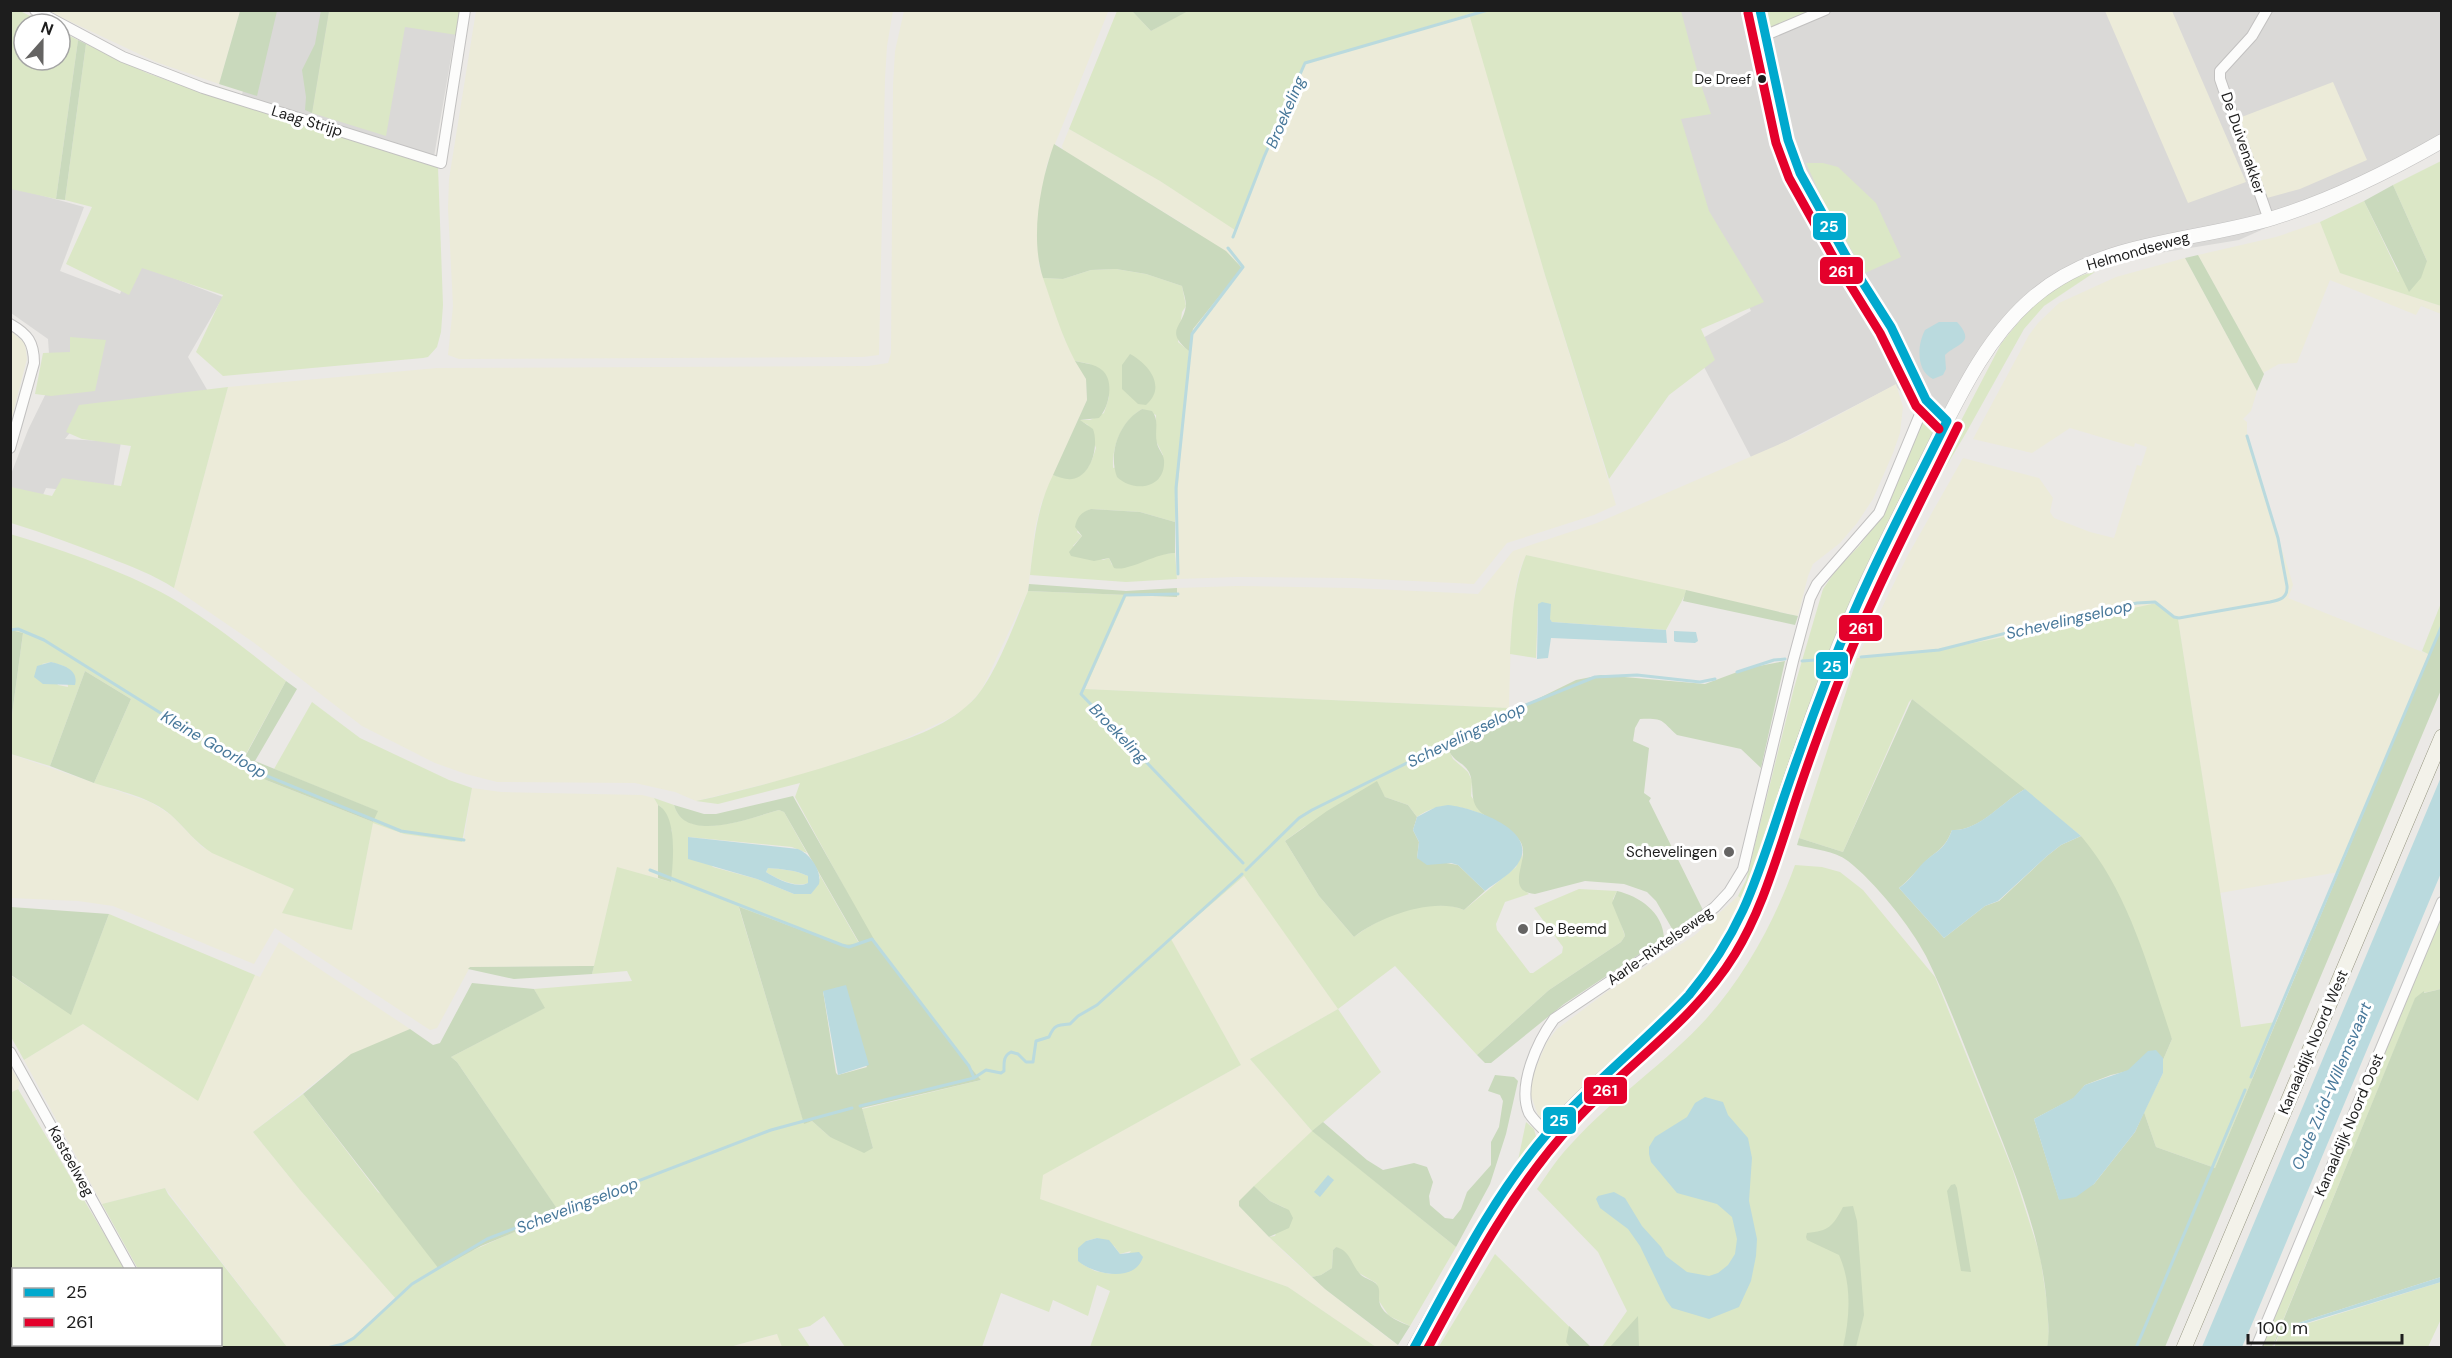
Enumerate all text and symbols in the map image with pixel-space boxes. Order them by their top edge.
north arrow [12,12,72,72]
text: N [38,17,56,40]
place label: De Dreef [1694,70,1751,88]
water label: Broekeling [1261,72,1310,151]
marker: De Dreef [1756,73,1768,85]
street label: De Duivenakker [2216,89,2270,197]
street label: Laag Strijp [269,101,345,141]
line badge: 25 [1812,212,1847,241]
text: 25 [1819,216,1839,237]
street label: Helmondseweg [2084,227,2192,275]
line badge: 261 [1819,256,1864,285]
text: 261 [1828,261,1854,282]
water label: Schevelingseloop [2004,595,2134,644]
line badge: 261 [1838,614,1883,642]
text: 261 [1848,618,1874,639]
line badge: 25 [1815,651,1849,680]
text: 25 [1822,656,1842,677]
water label: Schevelingseloop [1404,697,1529,772]
water label: Broekeling [1085,699,1153,769]
water label: Kleine Goorloop [157,706,270,783]
place label: Schevelingen [1626,842,1717,862]
marker: Schevelingen [1722,845,1736,859]
street label: Aarle-Rixtelseweg [1603,902,1717,990]
place label: De Beemd [1535,919,1607,939]
marker: De Beemd [1516,922,1530,936]
street label: Kanaaldijk Noord West [2273,967,2353,1117]
water label: Oude Zuid-Willemsvaart [2287,998,2377,1173]
street label: Kanaaldijk Noord Oost [2310,1050,2388,1200]
line badge: 261 [1583,1076,1628,1105]
text: 261 [1592,1080,1618,1101]
line badge: 25 [1542,1106,1577,1135]
text: 25 [1549,1110,1569,1131]
street label: Kasteelweg [43,1122,99,1200]
water label: Schevelingseloop [513,1173,641,1238]
legend [12,1268,222,1346]
text: 25 [66,1280,87,1304]
scale bar [2248,1307,2402,1345]
text: 261 [66,1310,93,1334]
text: 100 m [2257,1316,2308,1340]

